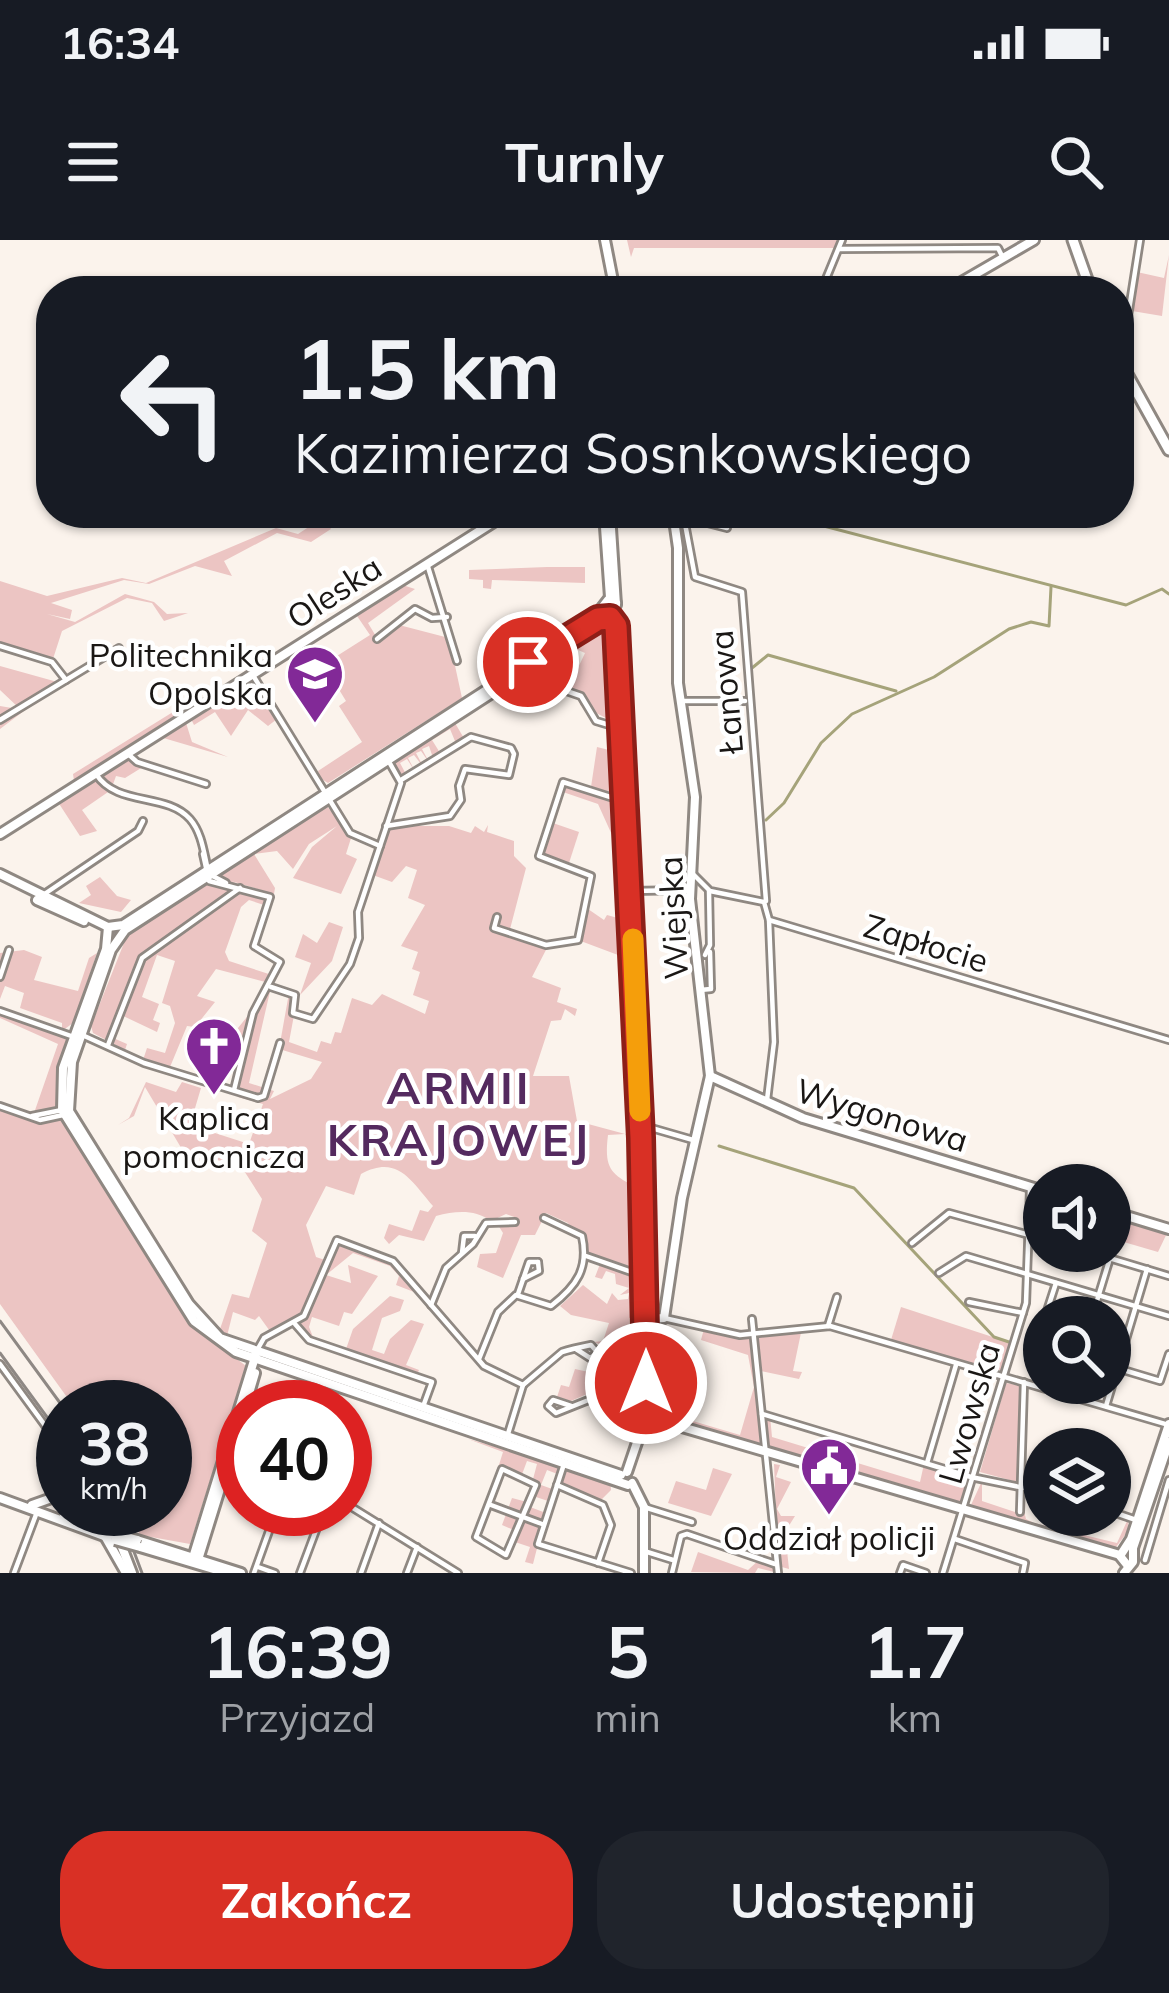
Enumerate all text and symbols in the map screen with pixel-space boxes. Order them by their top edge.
text: 16:34 [60,14,179,70]
text: Turnly [505,128,664,196]
icon: menu [60,129,126,195]
icon: search [1043,129,1109,195]
text: 1.5 km [294,315,561,420]
icon: left [96,324,252,480]
text: Kazimierza Sosnkowskiego [294,419,972,487]
street label: Oleska [279,546,389,637]
pin [477,611,579,713]
icon: arrive [495,629,561,695]
street label: Łanowa [700,629,751,757]
place label: Politechnika Opolska [89,634,273,713]
school or university icon: Politechnika Opolska [284,643,346,725]
street label: Wiejska [649,855,696,981]
street label: Zapłocie [859,904,993,981]
church icon: Kaplica pomocnicza [183,1015,245,1097]
district label: ARMII KRAJOWEJ [327,1059,591,1167]
street label: Wygonowa [791,1069,973,1160]
place label: Kaplica pomocnicza [122,1097,306,1176]
map controls [1023,1164,1131,1536]
button: sound [1023,1164,1131,1272]
button: search [1023,1296,1131,1404]
position arrow [583,1320,709,1446]
street label: Lwowska [929,1338,1008,1488]
speed limit sign: 40 [216,1380,372,1536]
text: 38 [78,1405,150,1480]
button: layers [1023,1428,1131,1536]
public building icon: Oddział policji [798,1435,860,1517]
text: km/h [80,1469,148,1507]
place label: Oddział policji [723,1517,935,1558]
text: 16:39 [202,1606,393,1696]
text: 5 [606,1606,649,1696]
text: 1.7 [863,1606,967,1696]
text: Przyjazd [219,1693,375,1742]
text: min [595,1693,661,1742]
text: km [888,1693,942,1742]
button: Zakończ [60,1831,573,1969]
button: Udostępnij [597,1831,1109,1969]

